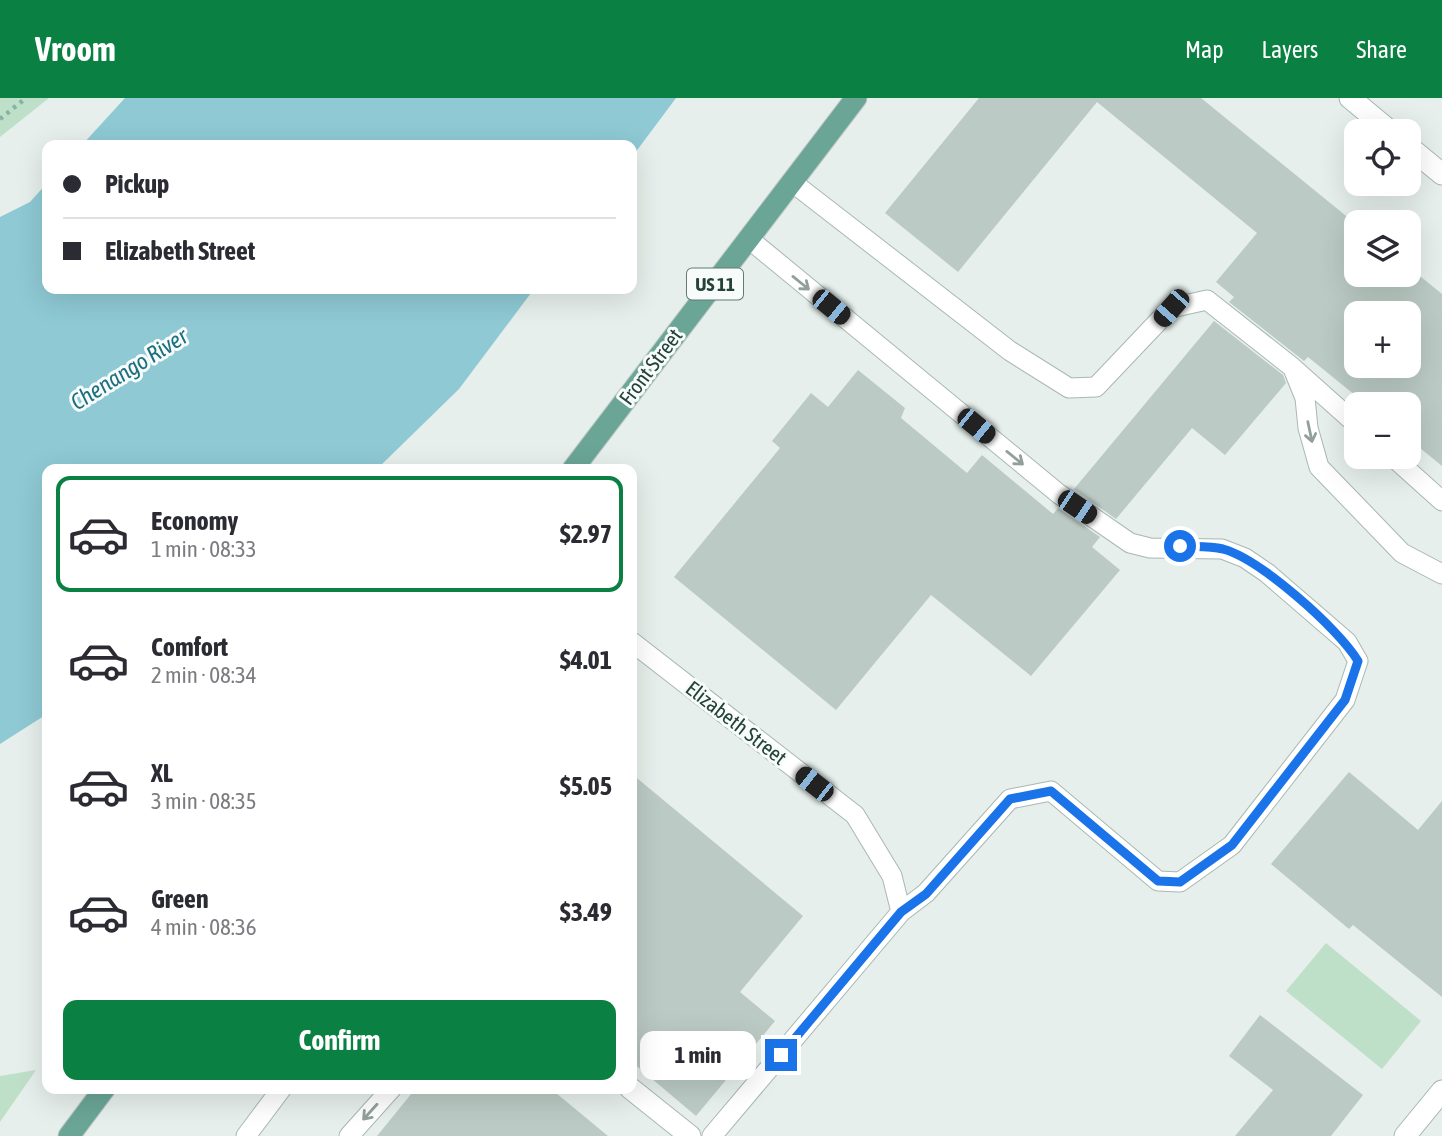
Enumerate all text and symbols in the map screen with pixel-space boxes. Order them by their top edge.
text: Vroom [35,30,116,68]
text: Map [1185,36,1224,63]
text: Layers [1262,36,1318,63]
text: Share [1356,36,1407,63]
map controls [1344,119,1421,469]
button: locate [1344,119,1421,196]
text: Pickup [105,169,169,199]
button: layers [1344,210,1421,287]
text: Elizabeth Street [105,236,255,266]
road number: US 11 [687,268,743,300]
one-way arrow [792,275,810,290]
car [1150,285,1193,331]
car [809,286,854,328]
button: + [1344,301,1421,378]
water label: Chenango River [66,322,193,415]
street label: Front Street [614,324,687,409]
button: − [1344,392,1421,469]
car [954,405,999,447]
one-way arrow [1303,420,1317,443]
one-way arrow [1006,450,1024,466]
car [1054,487,1101,527]
icon: car [67,503,130,566]
text: Economy [151,506,238,536]
text: $2.97 [560,519,612,549]
route start [1164,530,1196,562]
text: 1 min · 08:33 [151,536,257,562]
icon: car [67,629,130,692]
text: Comfort [151,632,228,662]
text: $4.01 [560,645,612,675]
text: 2 min · 08:34 [151,662,257,688]
street label: Elizabeth Street [681,675,792,769]
icon: car [67,755,130,818]
text: XL [151,758,173,788]
car [791,763,838,805]
text: $5.05 [560,771,612,801]
text: 3 min · 08:35 [151,788,257,814]
icon: car [67,881,130,944]
text: Green [151,884,209,914]
text: $3.49 [560,897,612,927]
text: 4 min · 08:36 [151,914,257,940]
button: Confirm [63,1000,616,1080]
callout: 1 min [641,1030,756,1080]
route end [765,1039,797,1071]
text: 1 min [675,1042,721,1068]
one-way arrow [362,1103,379,1120]

